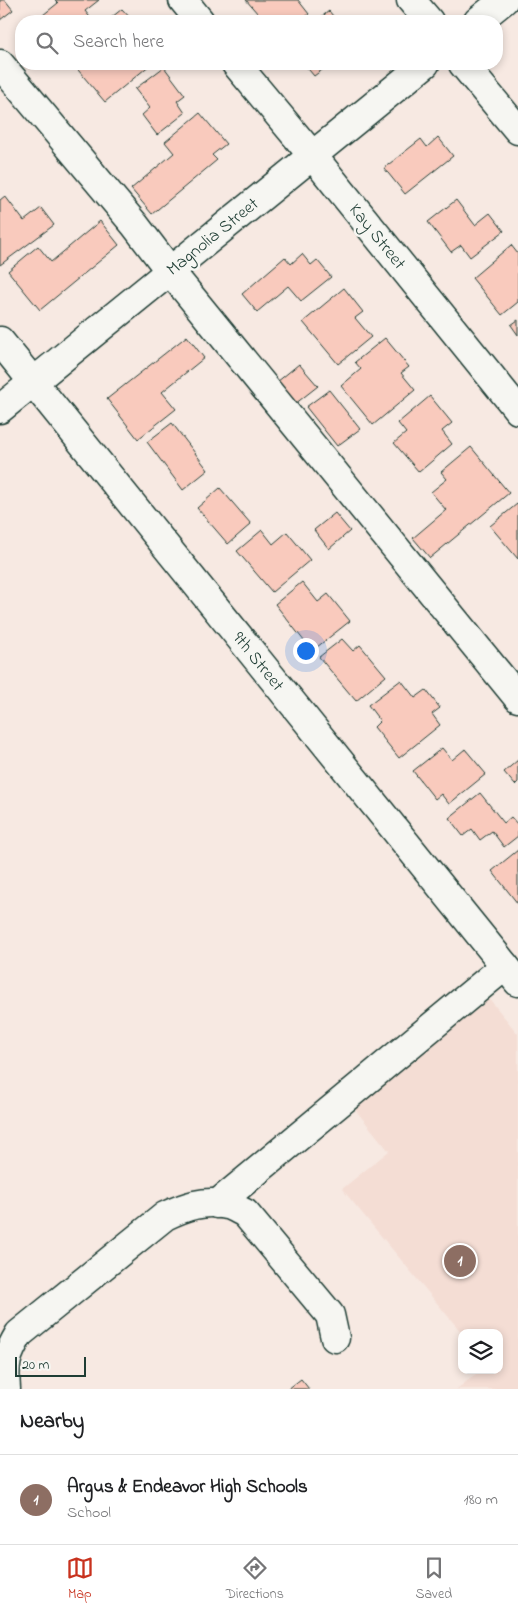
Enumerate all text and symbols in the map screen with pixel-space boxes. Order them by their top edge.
search box [15,15,503,70]
icon: search [33,29,61,57]
text: Search here [73,29,164,56]
street label: Magnolia Street [161,192,266,284]
street label: Kay Street [342,199,411,276]
street label: 9th Street [225,627,290,698]
your location [293,638,319,664]
pin: 1 [444,1242,476,1280]
map controls [458,1329,503,1374]
button: layers [458,1329,503,1374]
scale bar [15,1354,86,1377]
text: 20 m [22,1355,49,1376]
text: Nearby [20,1407,84,1437]
text: Argus & Endeavor High Schools [67,1474,308,1501]
text: 1 [33,1488,39,1512]
text: 180 m [464,1488,498,1512]
text: School [67,1501,111,1525]
tab: Map [66,1554,94,1605]
tab: Directions [226,1554,284,1605]
tab: Saved [416,1554,452,1605]

